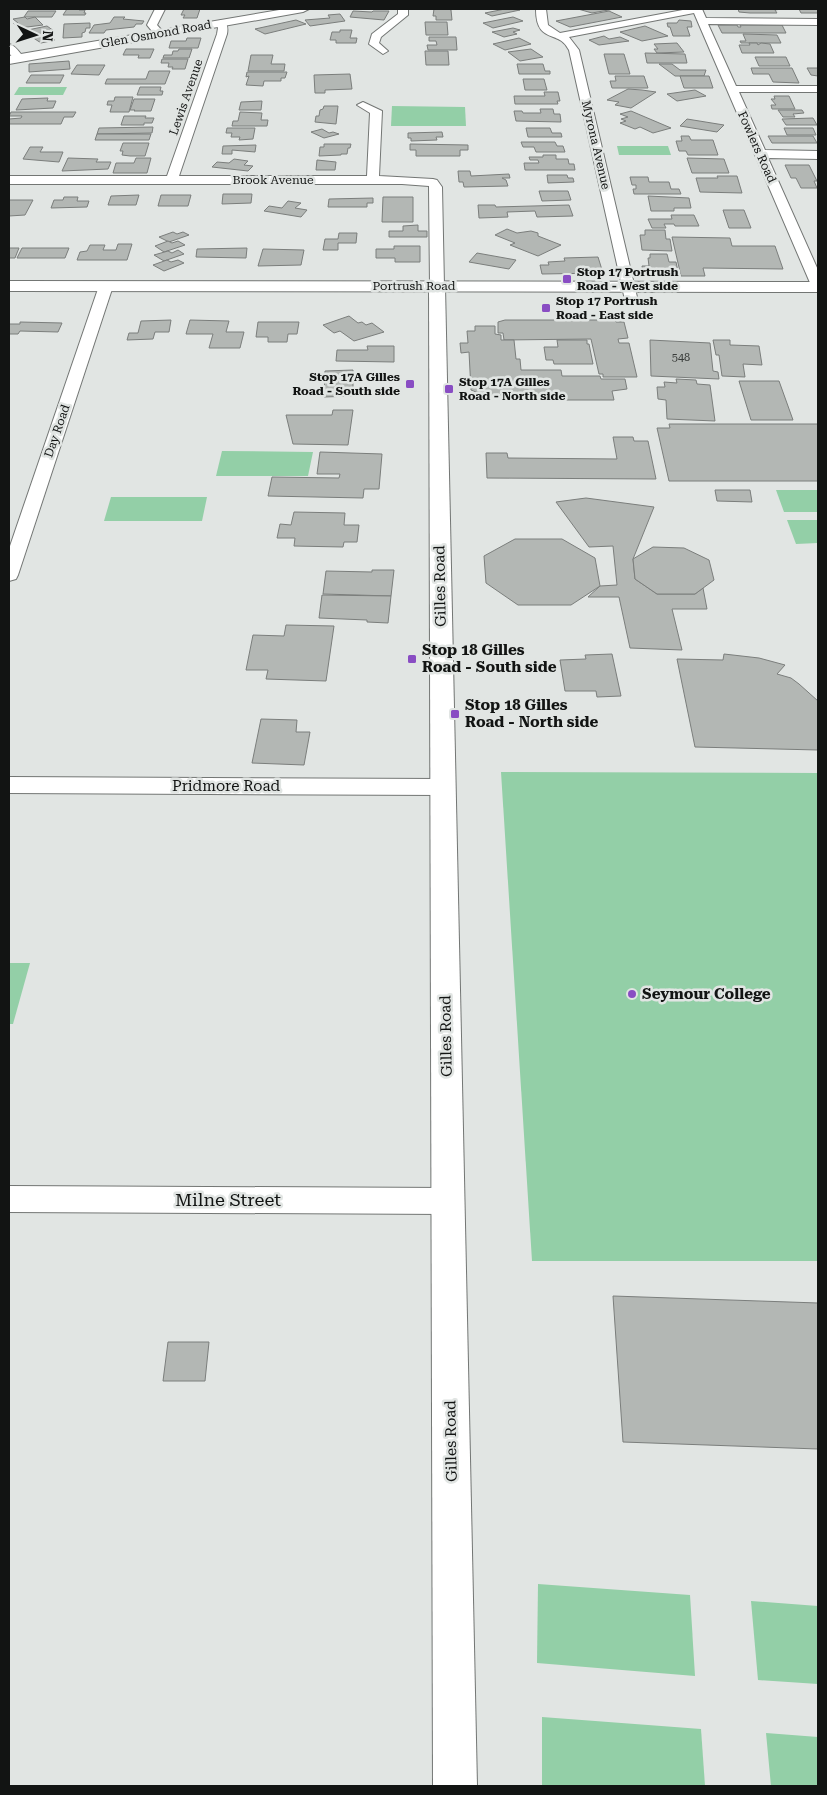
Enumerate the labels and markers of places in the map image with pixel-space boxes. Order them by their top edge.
place label: Stop 17 Portrush Road - West side [577,265,679,293]
marker: Stop 17 Portrush Road - West side [561,273,573,285]
place label: Stop 17 Portrush Road - East side [556,294,658,322]
marker: Stop 17 Portrush Road - East side [540,302,552,314]
place label: Stop 17A Gilles Road - South side [292,370,400,398]
place label: Stop 17A Gilles Road - North side [459,375,566,403]
marker: Stop 17A Gilles Road - South side [404,378,416,390]
marker: Stop 17A Gilles Road - North side [443,383,455,395]
place label: Stop 18 Gilles Road - South side [422,641,557,676]
marker: Stop 18 Gilles Road - South side [406,653,418,665]
place label: Stop 18 Gilles Road - North side [465,696,598,731]
marker: Stop 18 Gilles Road - North side [449,708,461,720]
place label: Seymour College [642,985,771,1003]
marker: Seymour College [626,988,638,1000]

